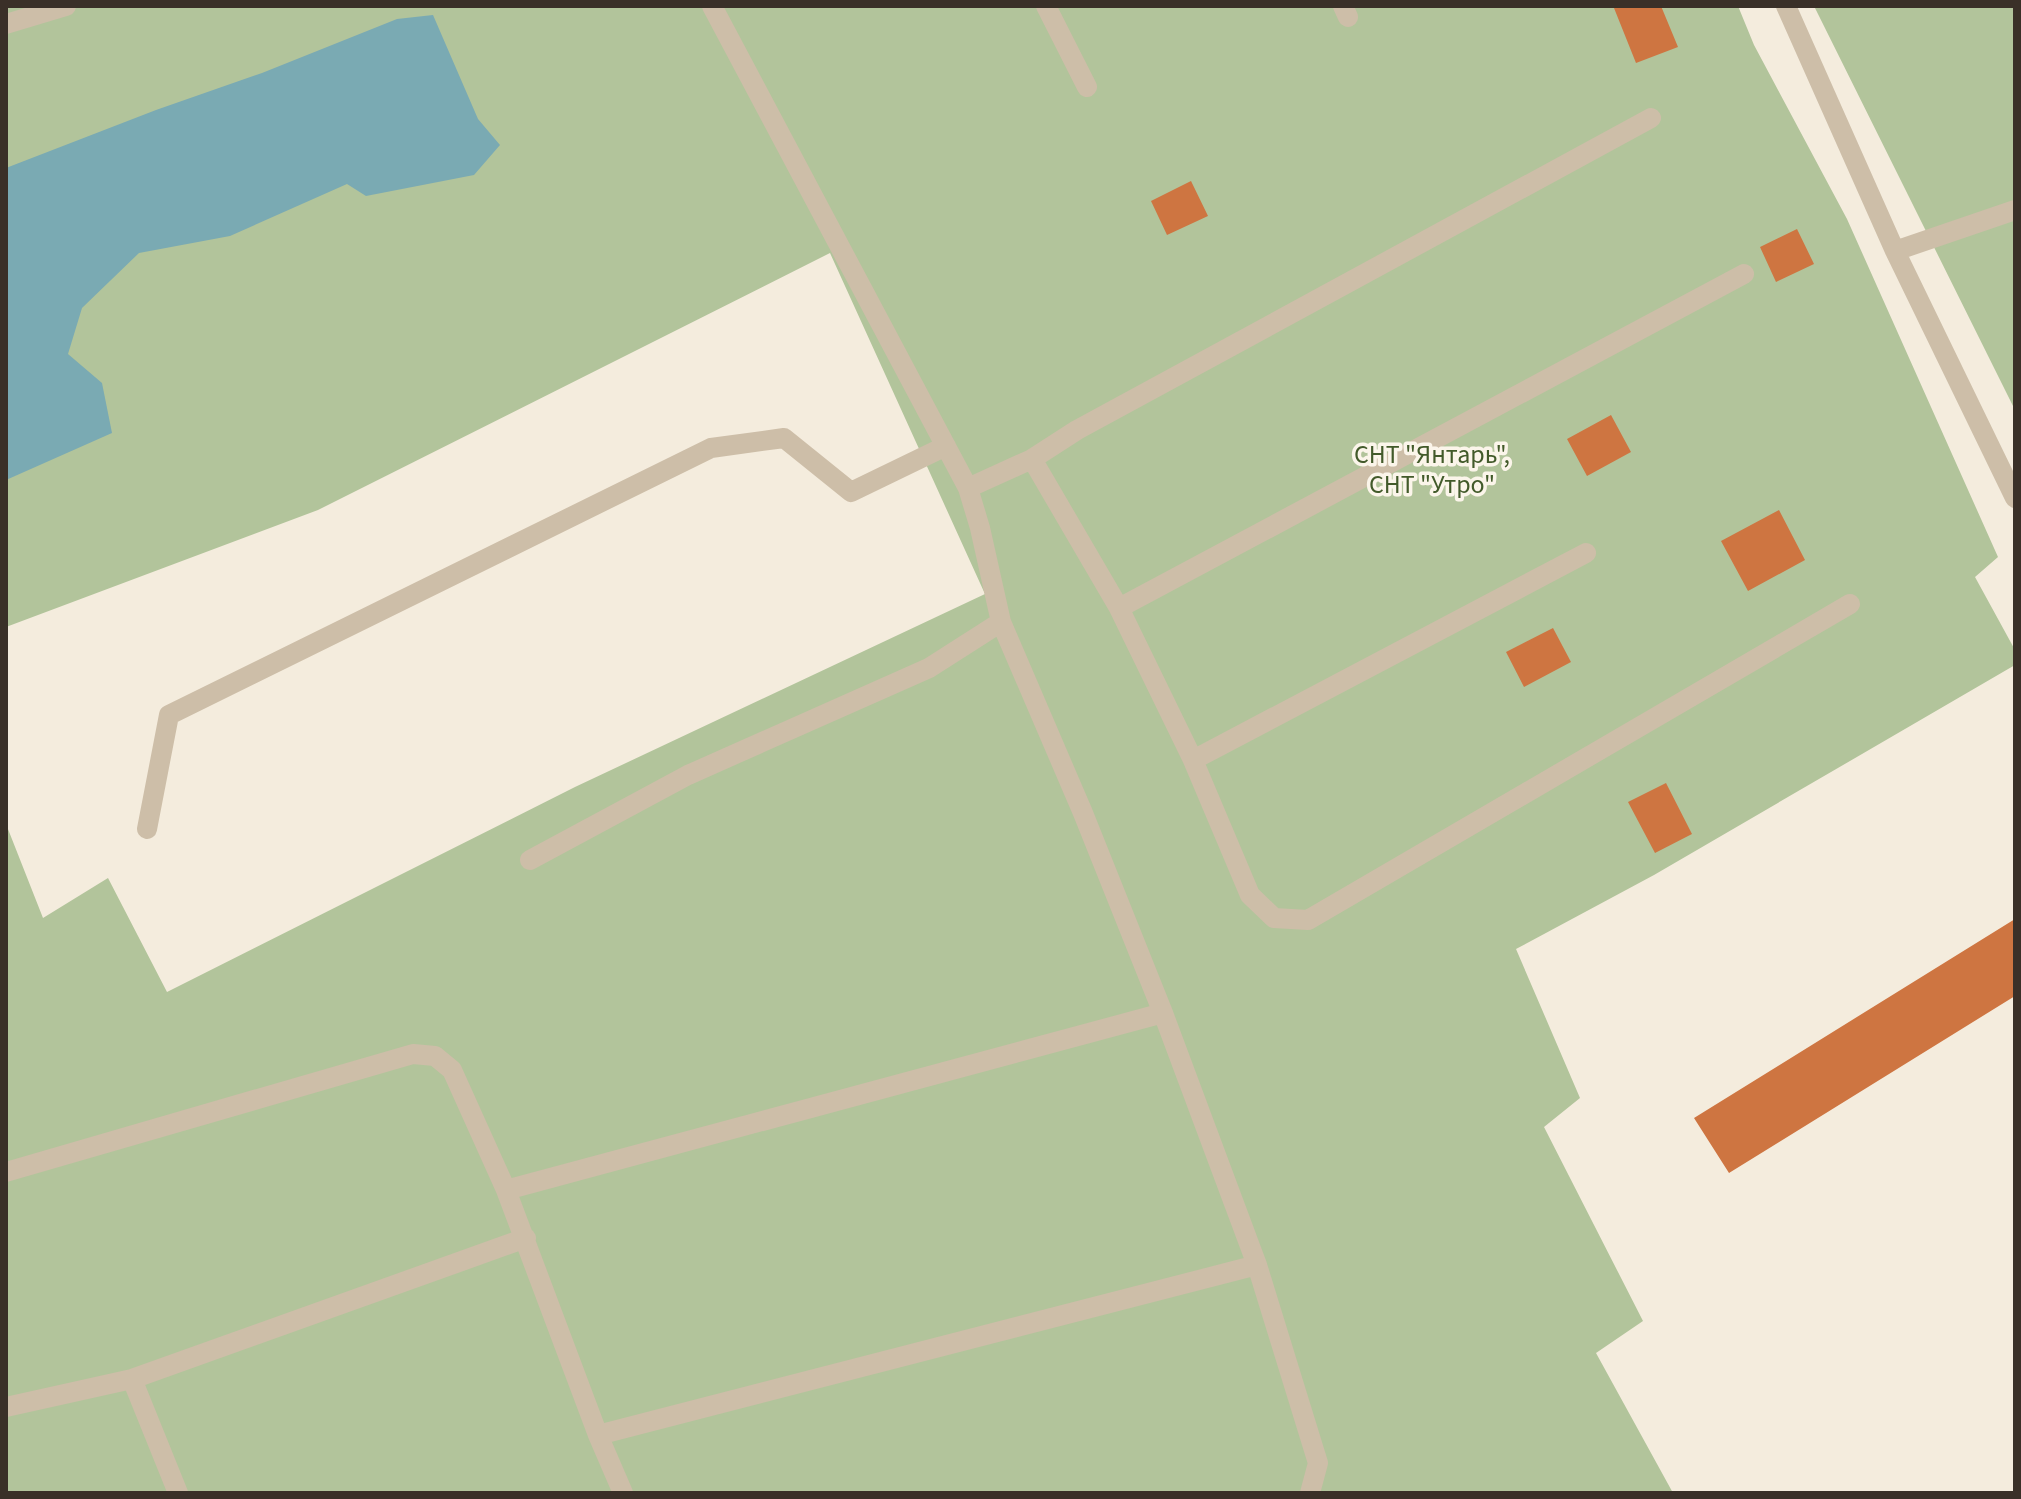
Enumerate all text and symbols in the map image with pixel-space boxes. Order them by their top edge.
park label: СНТ "Янтарь", СНТ "Утро" [1354,436,1510,503]

